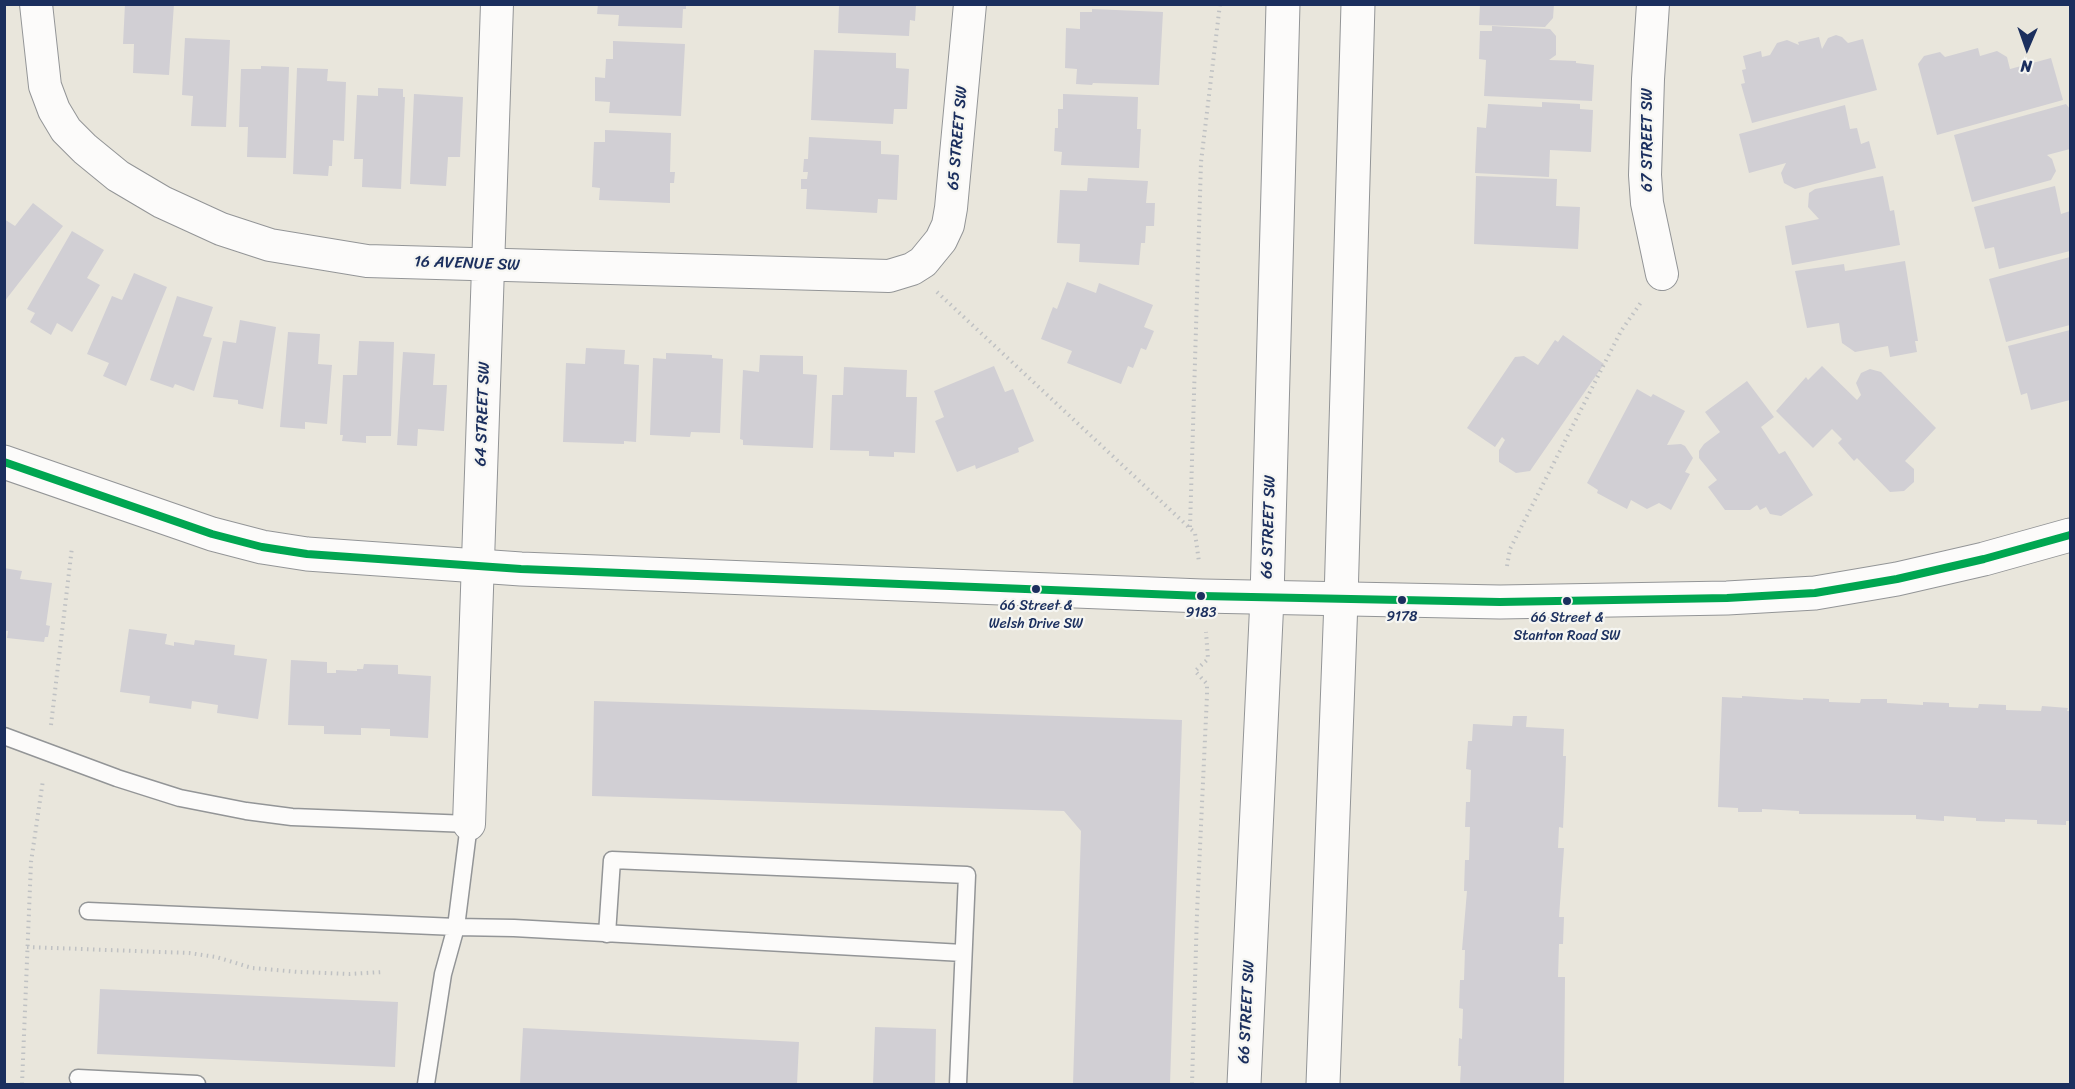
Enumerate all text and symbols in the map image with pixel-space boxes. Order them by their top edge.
north arrow [1997,18,2057,78]
text: N [2020,52,2032,81]
street label: 65 STREET SW [944,85,972,191]
street label: 67 STREET SW [1638,88,1658,192]
street label: 16 AVENUE SW [414,253,520,275]
street label: 64 STREET SW [472,361,494,467]
street label: 66 STREET SW [1258,475,1280,579]
marker: 66 Street & Welsh Drive SW [1030,583,1042,595]
marker: 9183 [1195,590,1207,602]
marker: 9178 [1396,594,1408,606]
marker: 66 Street & Stanton Road SW [1561,595,1573,607]
place label: 66 Street & Welsh Drive SW [989,598,1083,630]
place label: 9183 [1186,605,1216,621]
place label: 9178 [1386,609,1418,625]
place label: 66 Street & Stanton Road SW [1514,610,1620,642]
street label: 66 STREET SW [1235,960,1259,1064]

